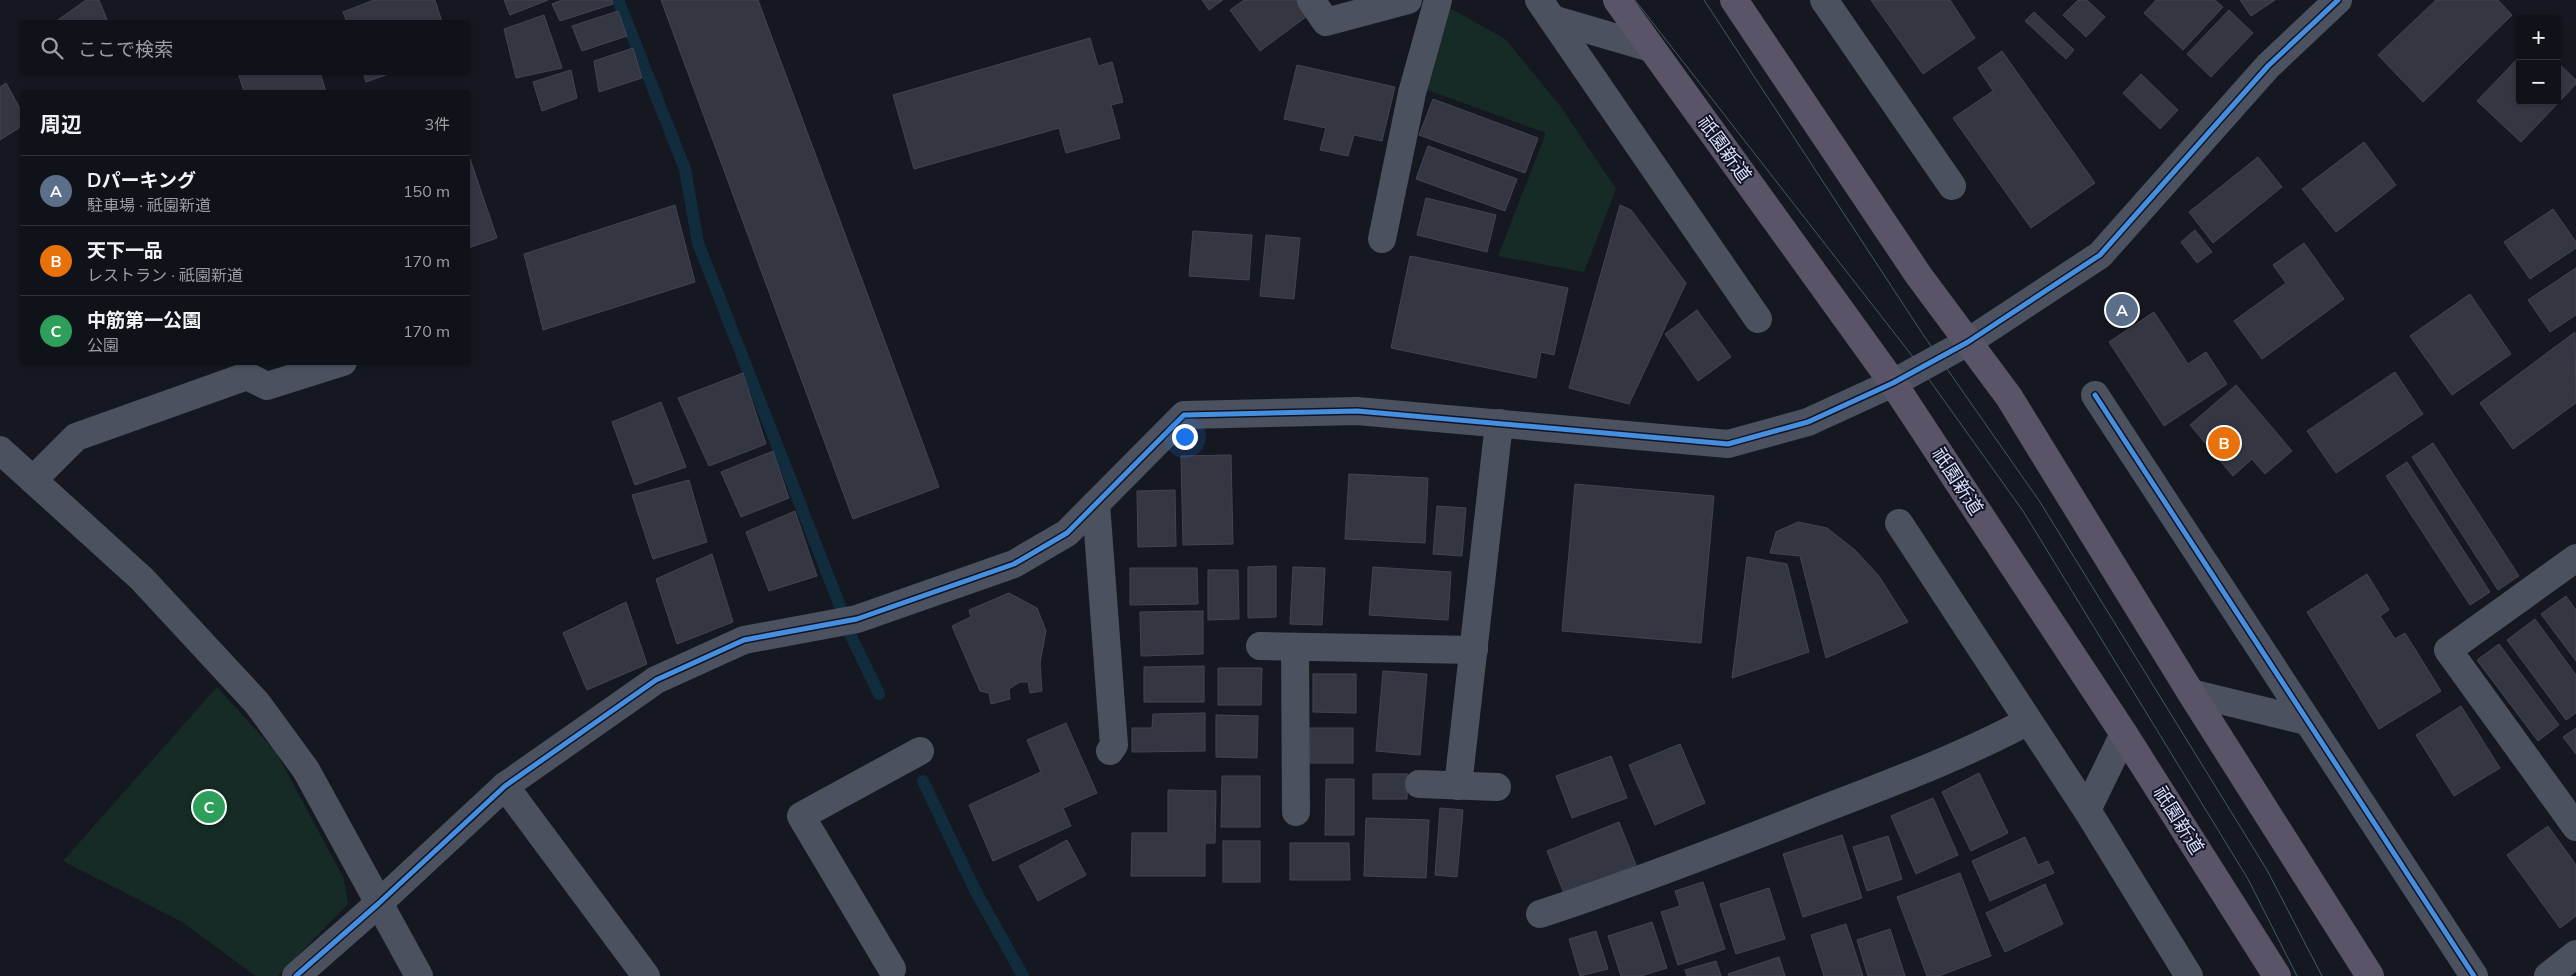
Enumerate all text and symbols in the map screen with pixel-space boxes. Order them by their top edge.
map controls [2516,15,2561,105]
button: + [2516,15,2561,60]
search box [20,20,470,75]
icon: search [38,34,66,62]
text: ここで検索 [78,37,173,61]
button: − [2516,60,2561,105]
text: 周辺 [40,111,82,137]
street label: 祇園新道 [1693,111,1757,187]
text: 3件 [424,114,450,134]
text: Dパーキング [87,168,196,192]
text: A [50,181,62,201]
text: 150 m [403,181,450,201]
text: 駐車場 · 祇園新道 [87,195,211,215]
text: 天下一品 [87,238,163,262]
text: B [50,251,62,271]
text: 170 m [403,251,450,271]
text: レストラン · 祇園新道 [87,265,243,285]
pin: A [2106,291,2138,329]
text: 中筋第一公園 [87,308,201,332]
text: C [51,321,61,341]
text: 170 m [403,321,450,341]
text: 公園 [87,335,119,355]
your location [1172,424,1198,450]
pin: B [2208,424,2240,462]
street label: 祇園新道 [1927,443,1989,519]
street label: 祇園新道 [2149,781,2209,859]
pin: C [193,788,225,826]

